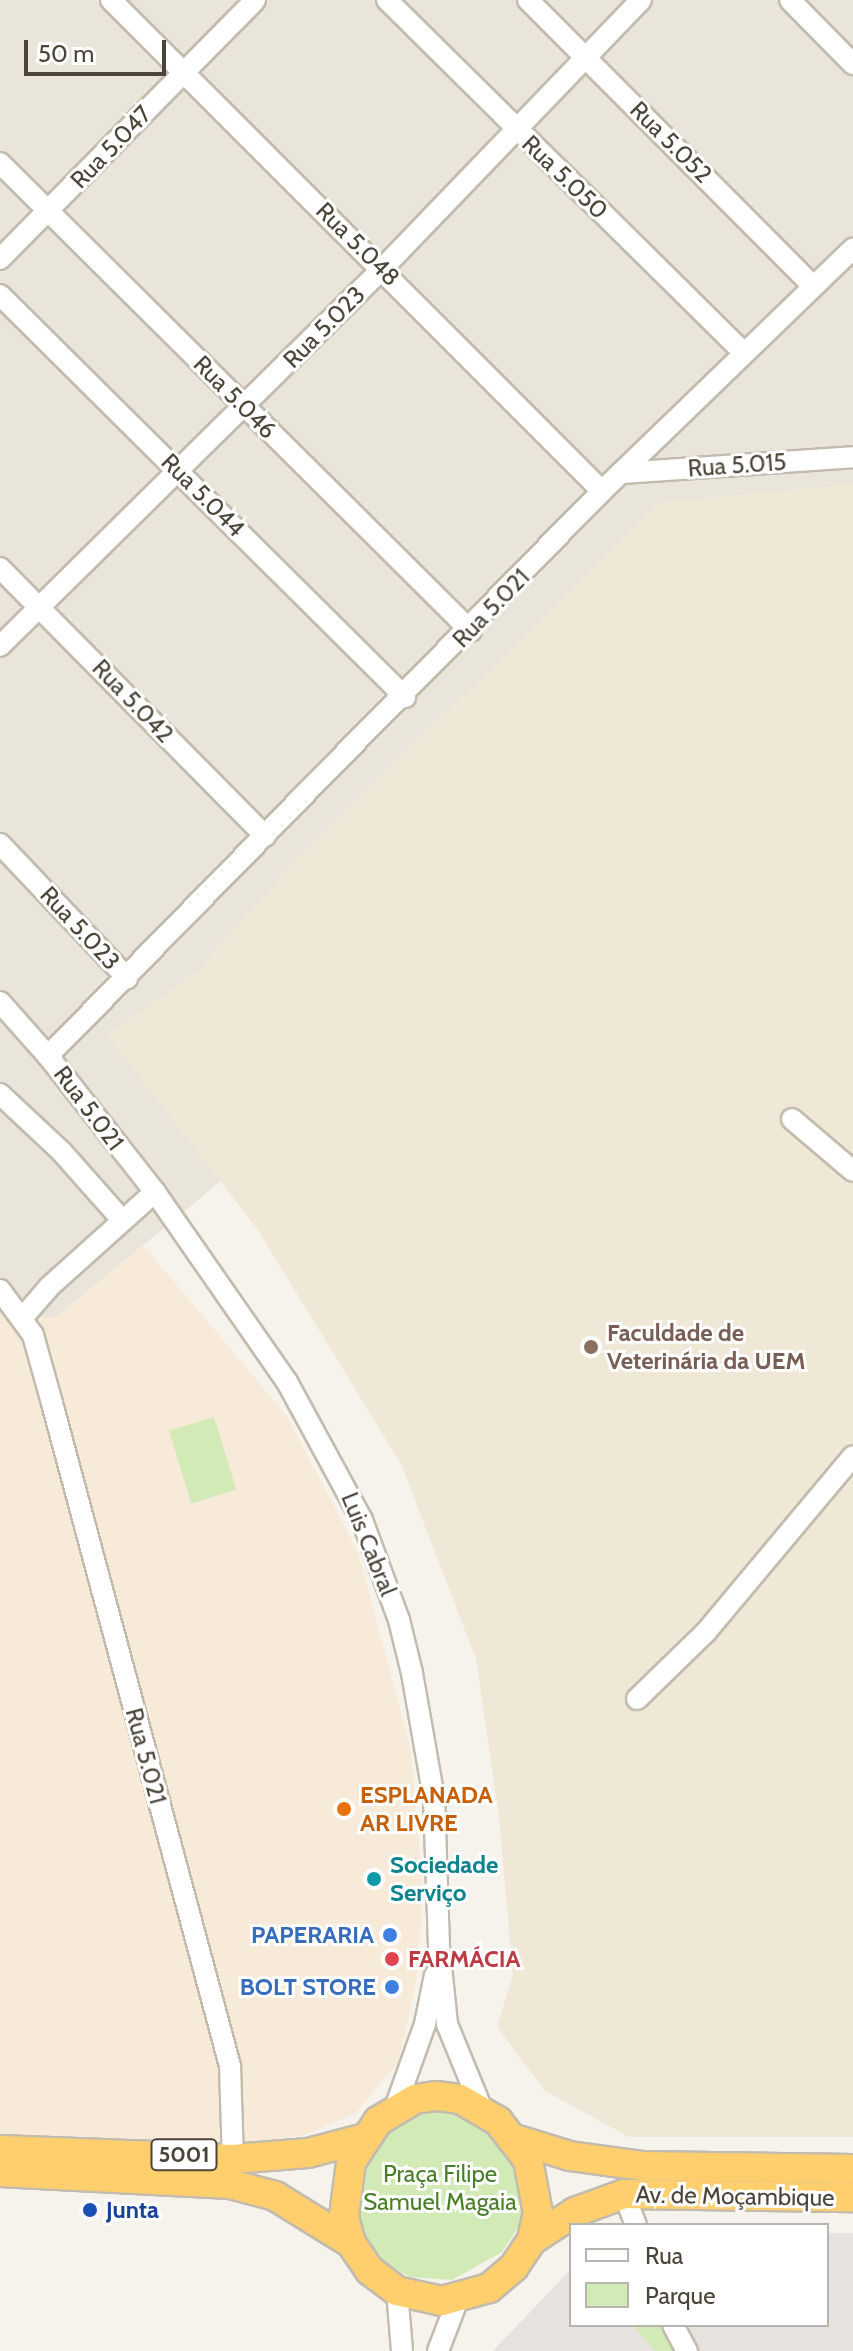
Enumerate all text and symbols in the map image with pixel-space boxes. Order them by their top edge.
scale bar [28,24,170,74]
text: 50 m [38,39,94,68]
street label: Rua 5.052 [624,95,718,189]
street label: Rua 5.047 [65,100,157,194]
street label: Rua 5.050 [516,129,614,225]
street label: Rua 5.048 [310,196,406,292]
street label: Rua 5.023 [277,280,371,374]
street label: Rua 5.046 [188,350,282,444]
street label: Rua 5.044 [155,447,251,543]
street label: Rua 5.015 [687,447,787,483]
street label: Rua 5.021 [446,563,536,653]
street label: Rua 5.042 [86,653,180,749]
street label: Rua 5.023 [34,880,126,976]
street label: Rua 5.021 [48,1060,130,1156]
place label: Faculdade de Veterinária da UEM [607,1319,805,1375]
marker: Faculdade de Veterinária da UEM [582,1338,600,1356]
street label: Luis Cabral [335,1488,403,1600]
street label: Rua 5.021 [119,1705,173,1807]
place label: ESPLANADA AR LIVRE [360,1781,493,1837]
marker: ESPLANADA AR LIVRE [335,1800,353,1818]
place label: Sociedade Serviço [390,1851,498,1907]
marker: Sociedade Serviço [365,1870,383,1888]
place label: PAPERARIA [251,1921,374,1949]
marker: PAPERARIA [381,1926,399,1944]
place label: FARMÁCIA [408,1945,520,1973]
marker: FARMÁCIA [383,1950,401,1968]
place label: BOLT STORE [240,1973,376,2001]
marker: BOLT STORE [383,1978,401,1996]
road number: 5001 [150,2137,218,2173]
park label: Praça Filipe Samuel Magaia [363,2160,517,2216]
street label: Av. de Moçambique [635,2180,835,2212]
place label: Junta [106,2196,159,2224]
marker: Junta [81,2201,99,2219]
legend [569,2223,829,2327]
text: Rua [645,2241,683,2270]
text: Parque [645,2281,715,2310]

